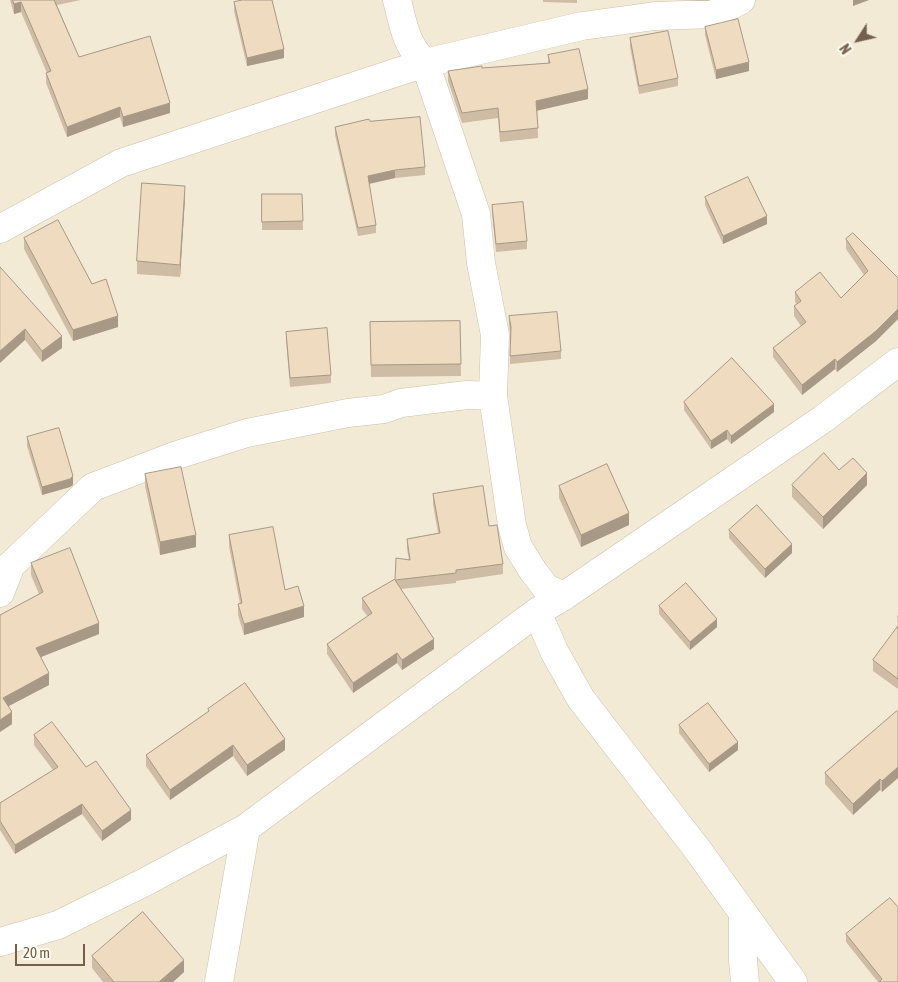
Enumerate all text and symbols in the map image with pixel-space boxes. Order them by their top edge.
north arrow [833,15,883,65]
text: N [837,41,855,57]
scale bar [18,934,88,966]
text: 20 m [23,944,50,961]

